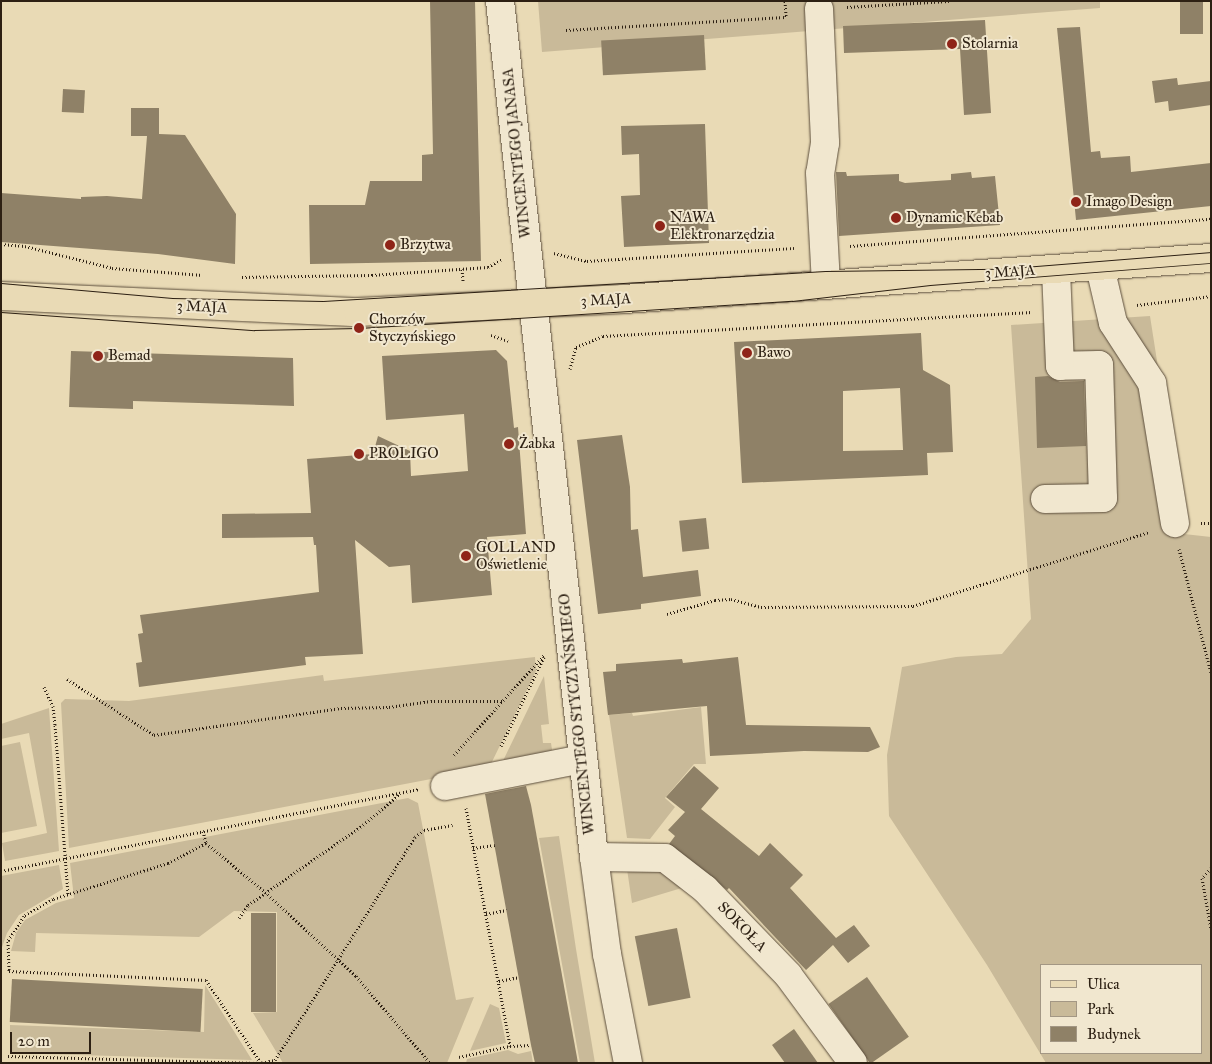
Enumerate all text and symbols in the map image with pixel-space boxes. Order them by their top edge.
place label: Stolarnia [962,35,1018,53]
marker: Stolarnia [946,38,958,50]
street label: WINCENTEGO JANASA [499,67,535,239]
place label: Imago Design [1086,193,1172,211]
marker: Imago Design [1070,196,1082,208]
place label: NAWA Elektronarzędzia [670,208,775,243]
place label: Dynamic Kebab [906,209,1003,227]
marker: Dynamic Kebab [890,212,902,224]
marker: NAWA Elektronarzędzia [654,220,666,232]
place label: Brzytwa [400,236,451,254]
marker: Brzytwa [384,239,396,251]
street label: 3 MAJA [984,261,1036,283]
street label: 3 MAJA [580,290,632,310]
street label: 3 MAJA [176,297,228,317]
place label: Chorzów Styczyńskiego [369,310,456,345]
marker: Chorzów Styczyńskiego [353,322,365,334]
place label: Bawo [757,344,791,362]
place label: Bemad [108,347,151,365]
marker: Bawo [741,347,753,359]
marker: Bemad [92,350,104,362]
place label: Żabka [519,435,555,453]
marker: Żabka [503,438,515,450]
place label: PROLIGO [369,445,439,463]
marker: PROLIGO [353,448,365,460]
place label: GOLLAND Oświetlenie [476,538,555,573]
marker: GOLLAND Oświetlenie [460,550,472,562]
street label: WINCENTEGO STYCZYŃSKIEGO [555,592,599,836]
street label: SOKOŁA [714,898,770,956]
legend [1040,964,1202,1054]
text: Ulica [1087,975,1120,993]
text: Park [1087,1000,1114,1018]
scale bar [12,1022,94,1054]
text: Budynek [1087,1025,1141,1043]
text: 20 m [18,1032,50,1050]

